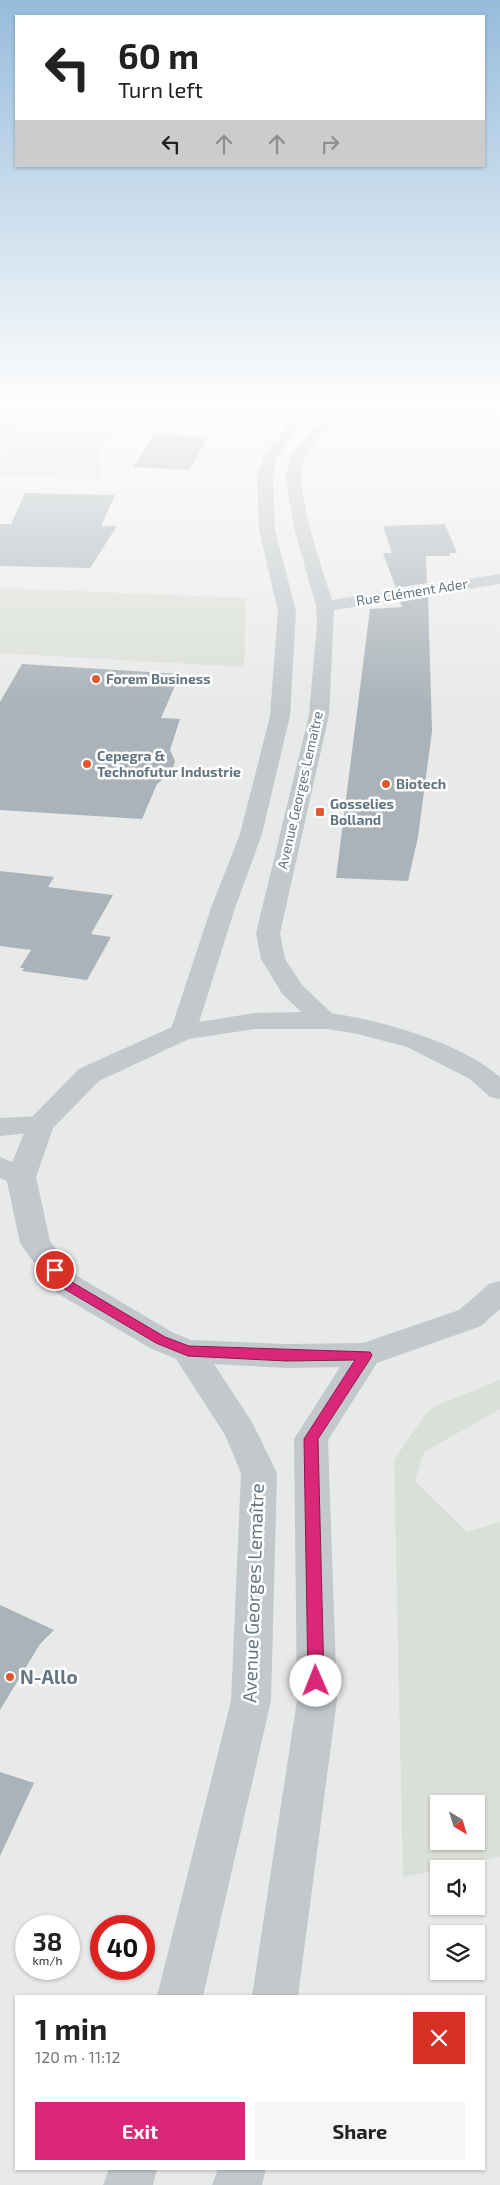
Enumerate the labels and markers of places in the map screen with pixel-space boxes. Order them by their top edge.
place label: Forem Business [106,670,211,687]
marker: Forem Business [90,673,102,685]
place label: Cepegra & Technofutur Industrie [97,747,241,780]
marker: Cepegra & Technofutur Industrie [81,758,93,770]
place label: Biotech [396,775,446,792]
marker: Biotech [380,778,392,790]
place label: Gosselies Bolland [330,795,394,828]
marker: Gosselies Bolland [314,806,326,818]
pin [34,1249,76,1291]
place label: N-Allo [20,1665,78,1688]
marker: N-Allo [4,1671,16,1683]

